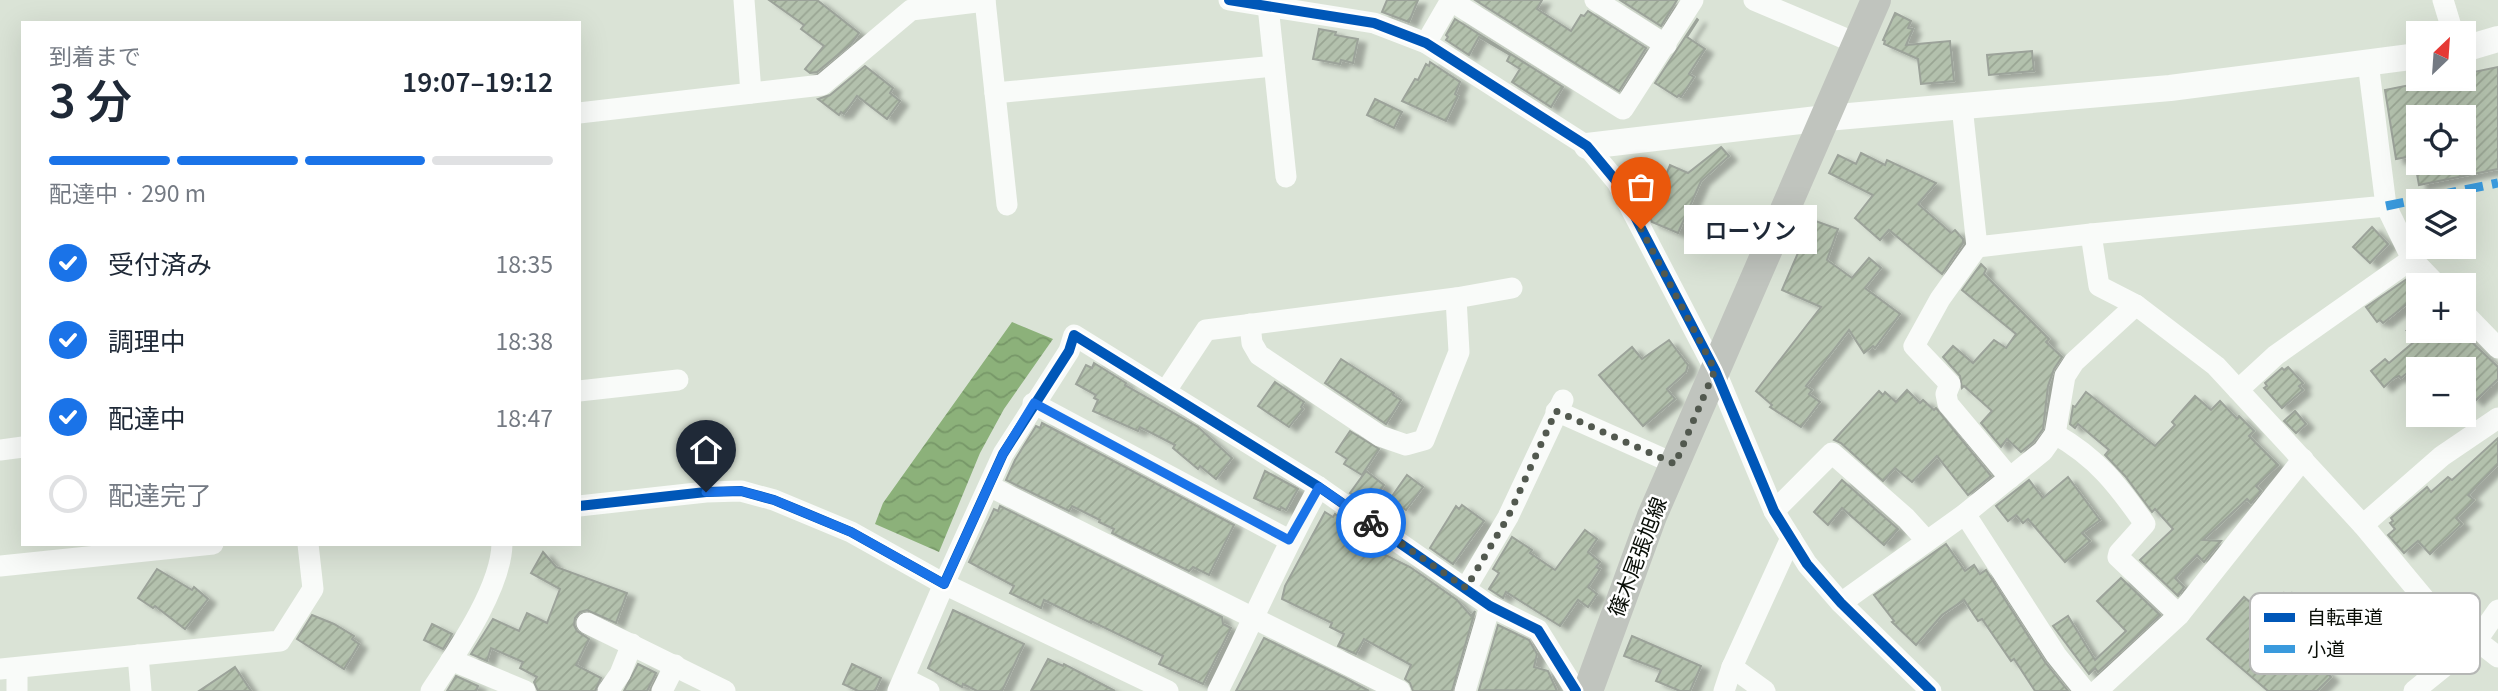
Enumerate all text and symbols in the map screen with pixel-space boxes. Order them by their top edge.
north arrow [2406,21,2476,91]
map controls [2406,21,2476,427]
text: 到着まで [49,38,141,72]
text: 19:07–19:12 [402,62,553,99]
text: 3 分 [49,65,132,131]
button: locate [2406,105,2476,175]
pin [1611,157,1671,229]
icon: bag [1622,168,1660,206]
text: 配達中 · 290 m [49,175,206,209]
button: layers [2406,189,2476,259]
callout: ローソン [1683,204,1816,254]
text: ローソン [1705,212,1797,246]
icon: check [49,244,87,282]
text: 受付済み [108,244,212,281]
text: 18:35 [496,246,553,280]
button: + [2406,273,2476,343]
icon: check [49,321,87,359]
text: 調理中 [108,321,186,358]
text: 18:38 [496,323,553,357]
button: − [2406,357,2476,427]
icon: check [49,398,87,436]
text: 配達中 [108,398,186,435]
text: 18:47 [496,400,553,434]
pin [676,420,736,492]
icon: home [687,431,725,469]
text: 配達完了 [108,475,212,512]
courier [1336,488,1406,558]
street label: 篠木尾張旭線 [1600,492,1673,620]
icon: bike [1352,504,1390,542]
legend [2250,593,2480,674]
text: 自転車道 [2307,602,2383,629]
text: 小道 [2307,634,2345,661]

